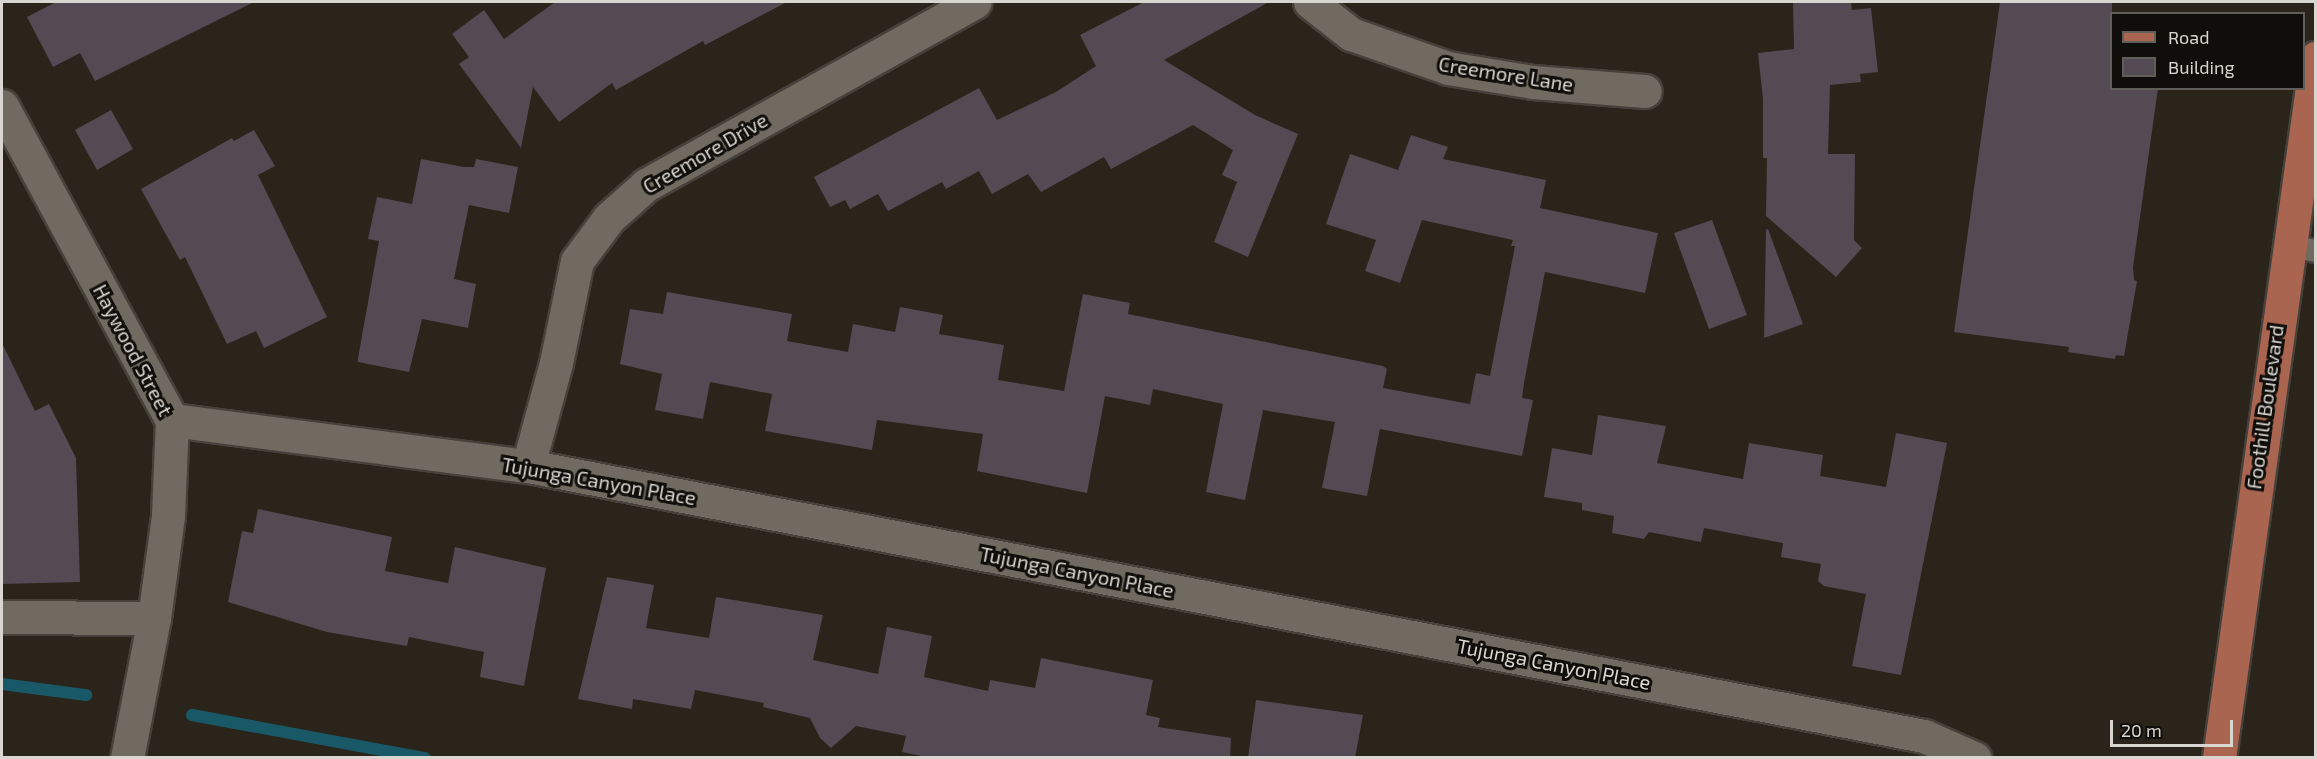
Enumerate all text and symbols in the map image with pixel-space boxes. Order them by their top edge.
legend [2110,12,2305,90]
text: Road [2168,26,2209,48]
street label: Creemore Lane [1437,52,1575,96]
text: Building [2168,56,2235,78]
street label: Creemore Drive [638,108,772,198]
street label: Haywood Street [88,280,178,420]
street label: Foothill Boulevard [2242,323,2288,491]
street label: Tujunga Canyon Place [500,452,698,510]
street label: Tujunga Canyon Place [978,541,1176,603]
street label: Tujunga Canyon Place [1455,633,1653,695]
scale bar [2113,708,2236,746]
text: 20 m [2121,719,2162,741]

